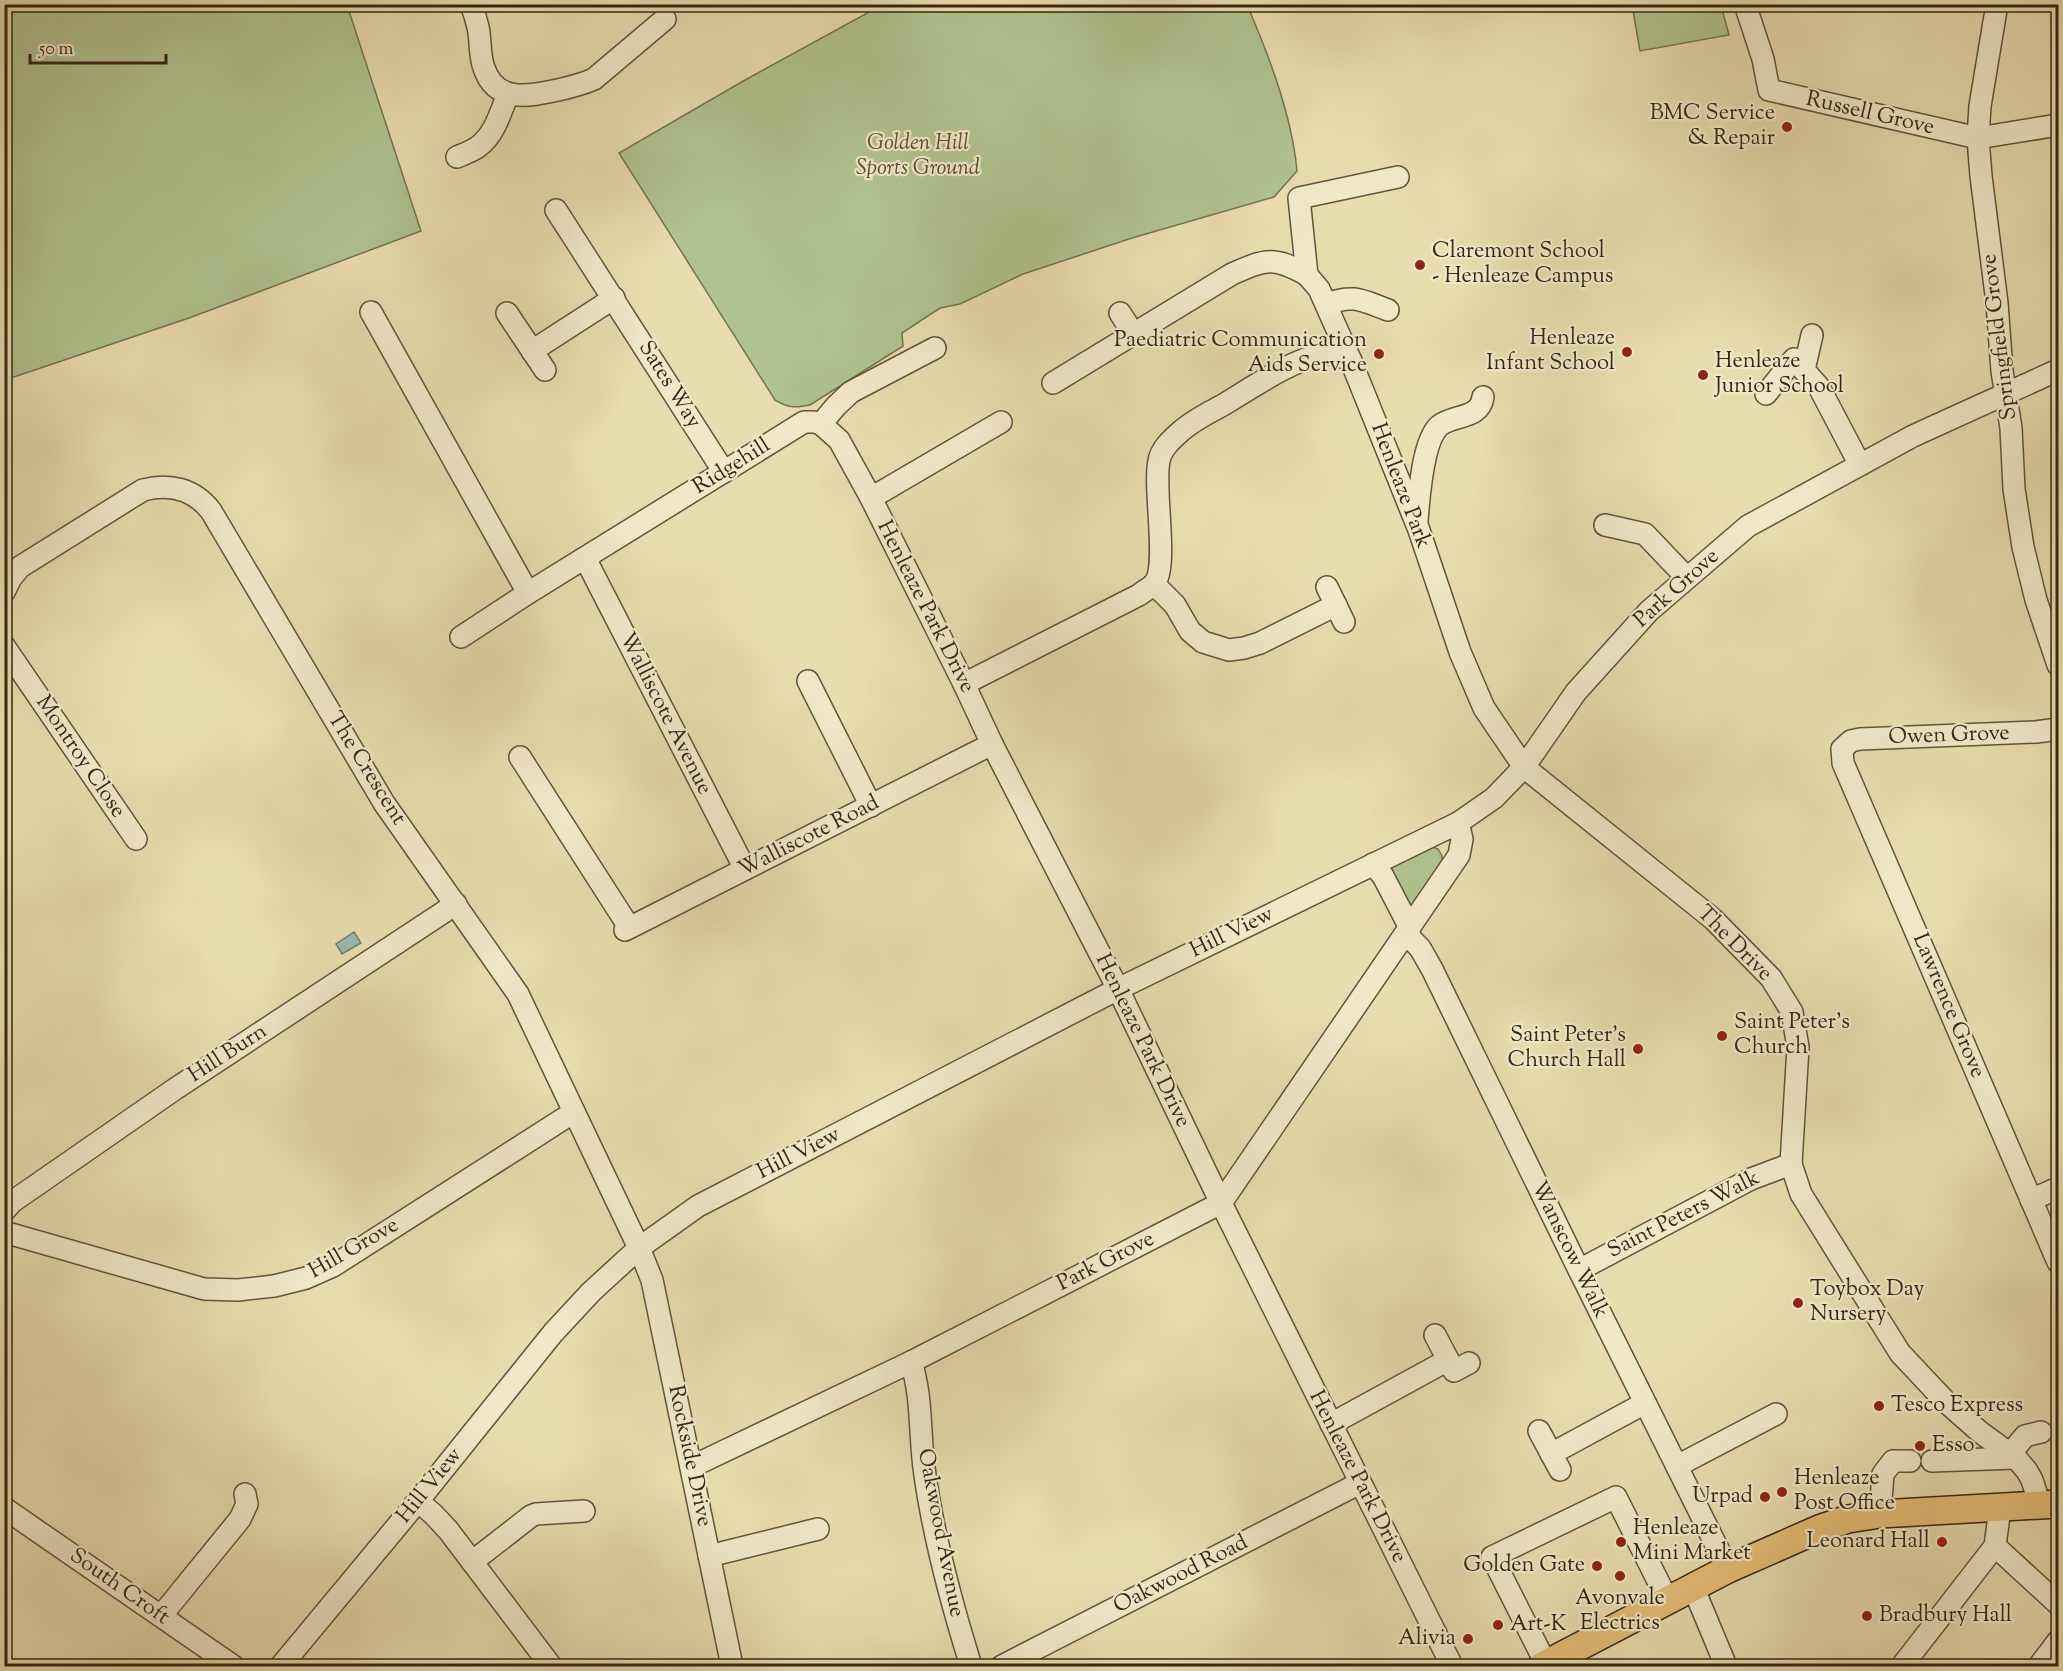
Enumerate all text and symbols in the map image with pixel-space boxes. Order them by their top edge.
scale bar [30,27,166,65]
text: 50 m [38,37,74,63]
street label: Russell Grove [1803,84,1937,144]
place label: BMC Service & Repair [1650,98,1775,155]
marker: BMC Service & Repair [1780,120,1794,134]
park label: Golden Hill Sports Ground [856,128,980,185]
place label: Claremont School - Henleaze Campus [1432,236,1613,293]
street label: Springfield Grove [1974,252,2026,422]
marker: Claremont School - Henleaze Campus [1413,258,1427,272]
place label: Henleaze Infant School [1486,323,1615,380]
place label: Paediatric Communication Aids Service [1114,325,1367,382]
street label: Sates Way [629,335,709,435]
marker: Henleaze Infant School [1620,345,1634,359]
place label: Henleaze Junior School [1714,346,1844,403]
marker: Paediatric Communication Aids Service [1372,347,1386,361]
marker: Henleaze Junior School [1696,368,1710,382]
street label: Henleaze Park [1361,419,1439,553]
street label: Ridgehill [687,431,777,503]
street label: Henleaze Park Drive [868,515,982,699]
street label: Park Grove [1627,542,1727,636]
street label: Walliscote Avenue [610,627,720,801]
street label: Montroy Close [27,689,133,825]
street label: The Crescent [318,706,414,832]
street label: Owen Grove [1888,718,2010,754]
street label: Walliscote Road [733,788,885,886]
street label: Hill View [1185,899,1280,967]
street label: The Drive [1689,899,1779,989]
street label: Lawrence Grove [1903,929,1993,1083]
street label: Henleaze Park Drive [1086,949,1198,1133]
place label: Saint Peter's Church [1734,1007,1850,1064]
street label: Hill Burn [182,1017,274,1091]
place label: Saint Peter's Church Hall [1507,1020,1626,1077]
marker: Saint Peter's Church [1715,1029,1729,1043]
marker: Saint Peter's Church Hall [1631,1042,1645,1056]
street label: Hill View [752,1119,847,1189]
street label: Saint Peters Walk [1602,1163,1766,1267]
street label: Wanscow Walk [1522,1176,1616,1324]
street label: Hill Grove [303,1210,405,1288]
street label: Park Grove [1052,1224,1160,1300]
place label: Toybox Day Nursery [1810,1274,1925,1331]
marker: Toybox Day Nursery [1791,1296,1805,1310]
street label: Rockside Drive [658,1382,720,1530]
street label: Henleaze Park Drive [1300,1385,1414,1569]
place label: Tesco Express [1891,1390,2023,1422]
marker: Tesco Express [1872,1399,1886,1413]
place label: Esso [1932,1430,1975,1462]
marker: Esso [1913,1439,1927,1453]
street label: Hill View [389,1441,471,1531]
street label: Oakwood Avenue [908,1446,972,1620]
place label: Henleaze Post Office [1794,1463,1895,1520]
place label: Urpad [1692,1481,1753,1513]
marker: Henleaze Post Office [1775,1485,1789,1499]
marker: Urpad [1758,1490,1772,1504]
place label: Henleaze Mini Market [1633,1513,1751,1570]
place label: Leonard Hall [1806,1526,1930,1558]
street label: Oakwood Road [1108,1527,1254,1623]
marker: Henleaze Mini Market [1614,1535,1628,1549]
marker: Leonard Hall [1935,1535,1949,1549]
street label: South Croft [62,1541,176,1634]
place label: Golden Gate [1463,1550,1585,1582]
marker: Golden Gate [1590,1559,1604,1573]
marker: Avonvale Electrics [1613,1569,1627,1583]
place label: Avonvale Electrics [1575,1583,1665,1640]
place label: Bradbury Hall [1879,1600,2012,1632]
place label: Art-K [1510,1609,1567,1641]
marker: Bradbury Hall [1860,1609,1874,1623]
marker: Art-K [1491,1618,1505,1632]
place label: Alivia [1398,1623,1456,1655]
marker: Alivia [1461,1632,1475,1646]

